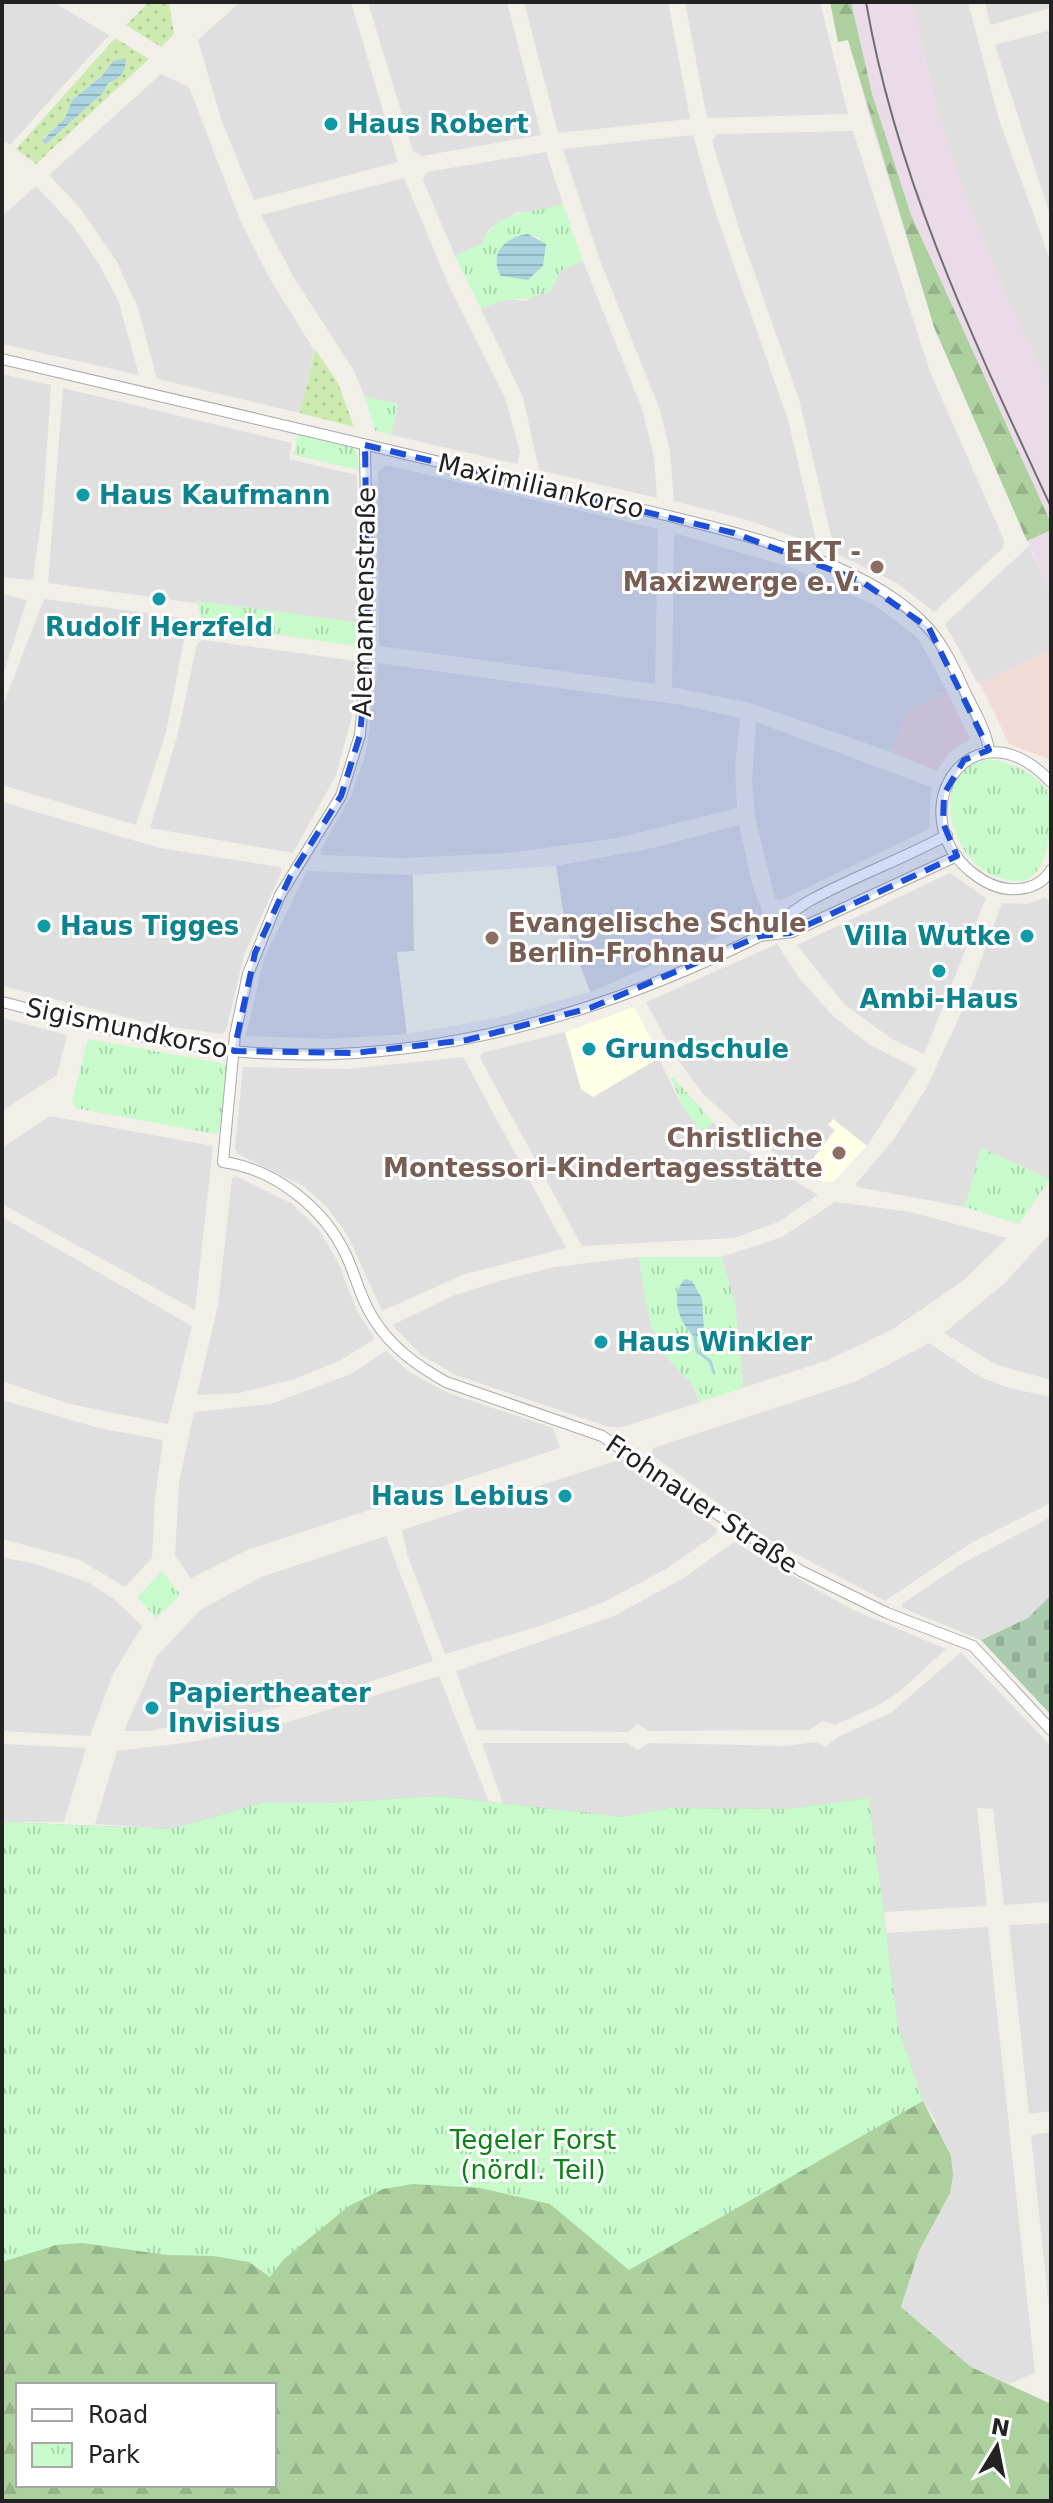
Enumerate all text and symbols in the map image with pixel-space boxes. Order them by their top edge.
place label: Haus Robert [347,109,529,139]
marker: Haus Robert [322,115,340,133]
street label: Maximiliankorso [435,448,647,524]
place label: Haus Kaufmann [99,480,331,510]
marker: Haus Kaufmann [74,486,92,504]
street label: Alemannenstraße [347,487,381,717]
place label: EKT - Maxizwerge e.V. [623,537,861,597]
marker: EKT - Maxizwerge e.V. [868,558,886,576]
marker: Rudolf Herzfeld [150,590,168,608]
place label: Rudolf Herzfeld [45,612,273,642]
place label: Evangelische Schule Berlin-Frohnau [508,908,807,968]
place label: Haus Tigges [60,911,239,941]
marker: Haus Tigges [35,917,53,935]
place label: Villa Wutke [844,921,1011,951]
marker: Villa Wutke [1018,927,1036,945]
marker: Evangelische Schule Berlin-Frohnau [483,929,501,947]
marker: Ambi-Haus [930,962,948,980]
place label: Ambi-Haus [860,984,1018,1014]
street label: Sigismundkorso [23,992,231,1064]
place label: Grundschule [605,1034,789,1064]
marker: Grundschule [580,1040,598,1058]
place label: Christliche Montessori-Kindertagesstätte [383,1123,823,1183]
marker: Christliche Montessori-Kindertagesstätte [830,1144,848,1162]
place label: Haus Winkler [617,1327,812,1357]
marker: Haus Winkler [592,1333,610,1351]
street label: Frohnauer Straße [600,1429,804,1579]
place label: Haus Lebius [371,1481,549,1511]
marker: Haus Lebius [556,1487,574,1505]
place label: Papiertheater Invisius [168,1678,371,1738]
marker: Papiertheater Invisius [143,1699,161,1717]
park label: Tegeler Forst (nördl. Teil) [449,2125,616,2185]
legend [16,2383,276,2487]
text: Road [88,2401,148,2429]
north arrow [957,2407,1037,2487]
text: N [989,2414,1012,2442]
text: Park [88,2441,140,2469]

